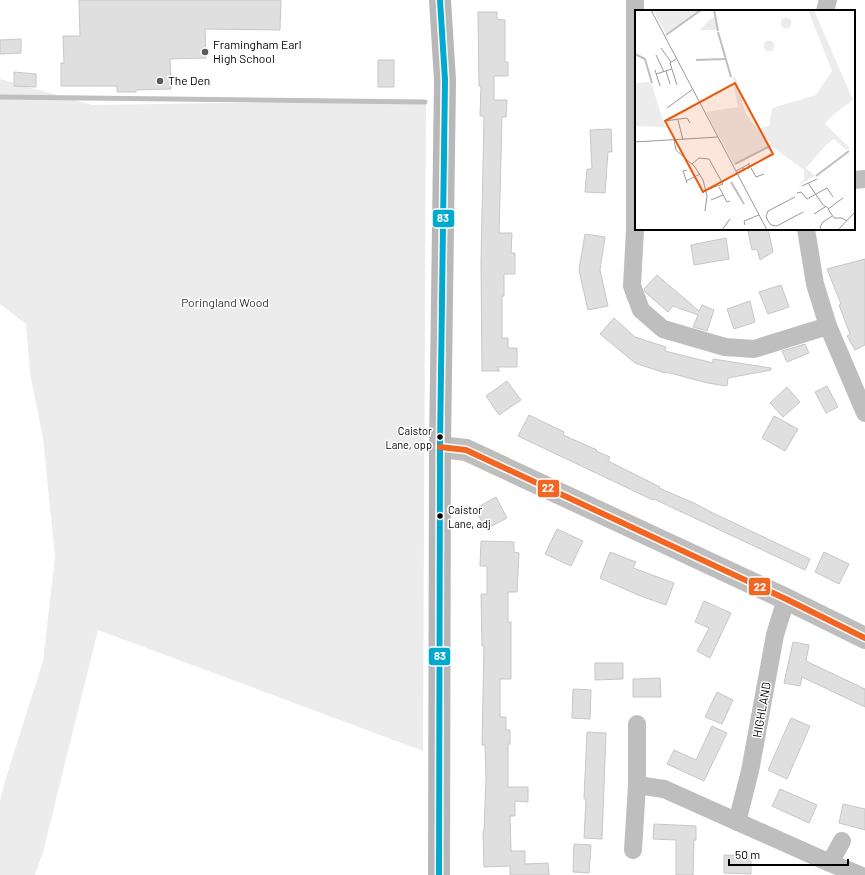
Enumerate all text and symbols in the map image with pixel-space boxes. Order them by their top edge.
inset map [635,10,855,230]
place label: Framingham Earl High School [213,37,301,65]
marker: Framingham Earl High School [200,47,210,57]
place label: The Den [168,73,210,87]
marker: The Den [155,76,165,86]
line badge: 83 [432,209,455,228]
text: 83 [437,211,449,224]
park label: Poringland Wood [181,295,269,309]
place label: Caistor Lane, opp [385,424,432,451]
marker: Caistor Lane, opp [435,432,445,442]
line badge: 22 [537,479,560,498]
text: 22 [542,481,554,494]
place label: Caistor Lane, adj [448,503,491,530]
marker: Caistor Lane, adj [435,511,445,521]
line badge: 22 [748,577,771,596]
text: 22 [754,580,766,593]
line badge: 83 [428,647,451,666]
text: 83 [434,649,446,662]
street label: HIGHLAND [749,681,773,739]
scale bar [729,841,848,867]
text: 50 m [735,847,760,861]

